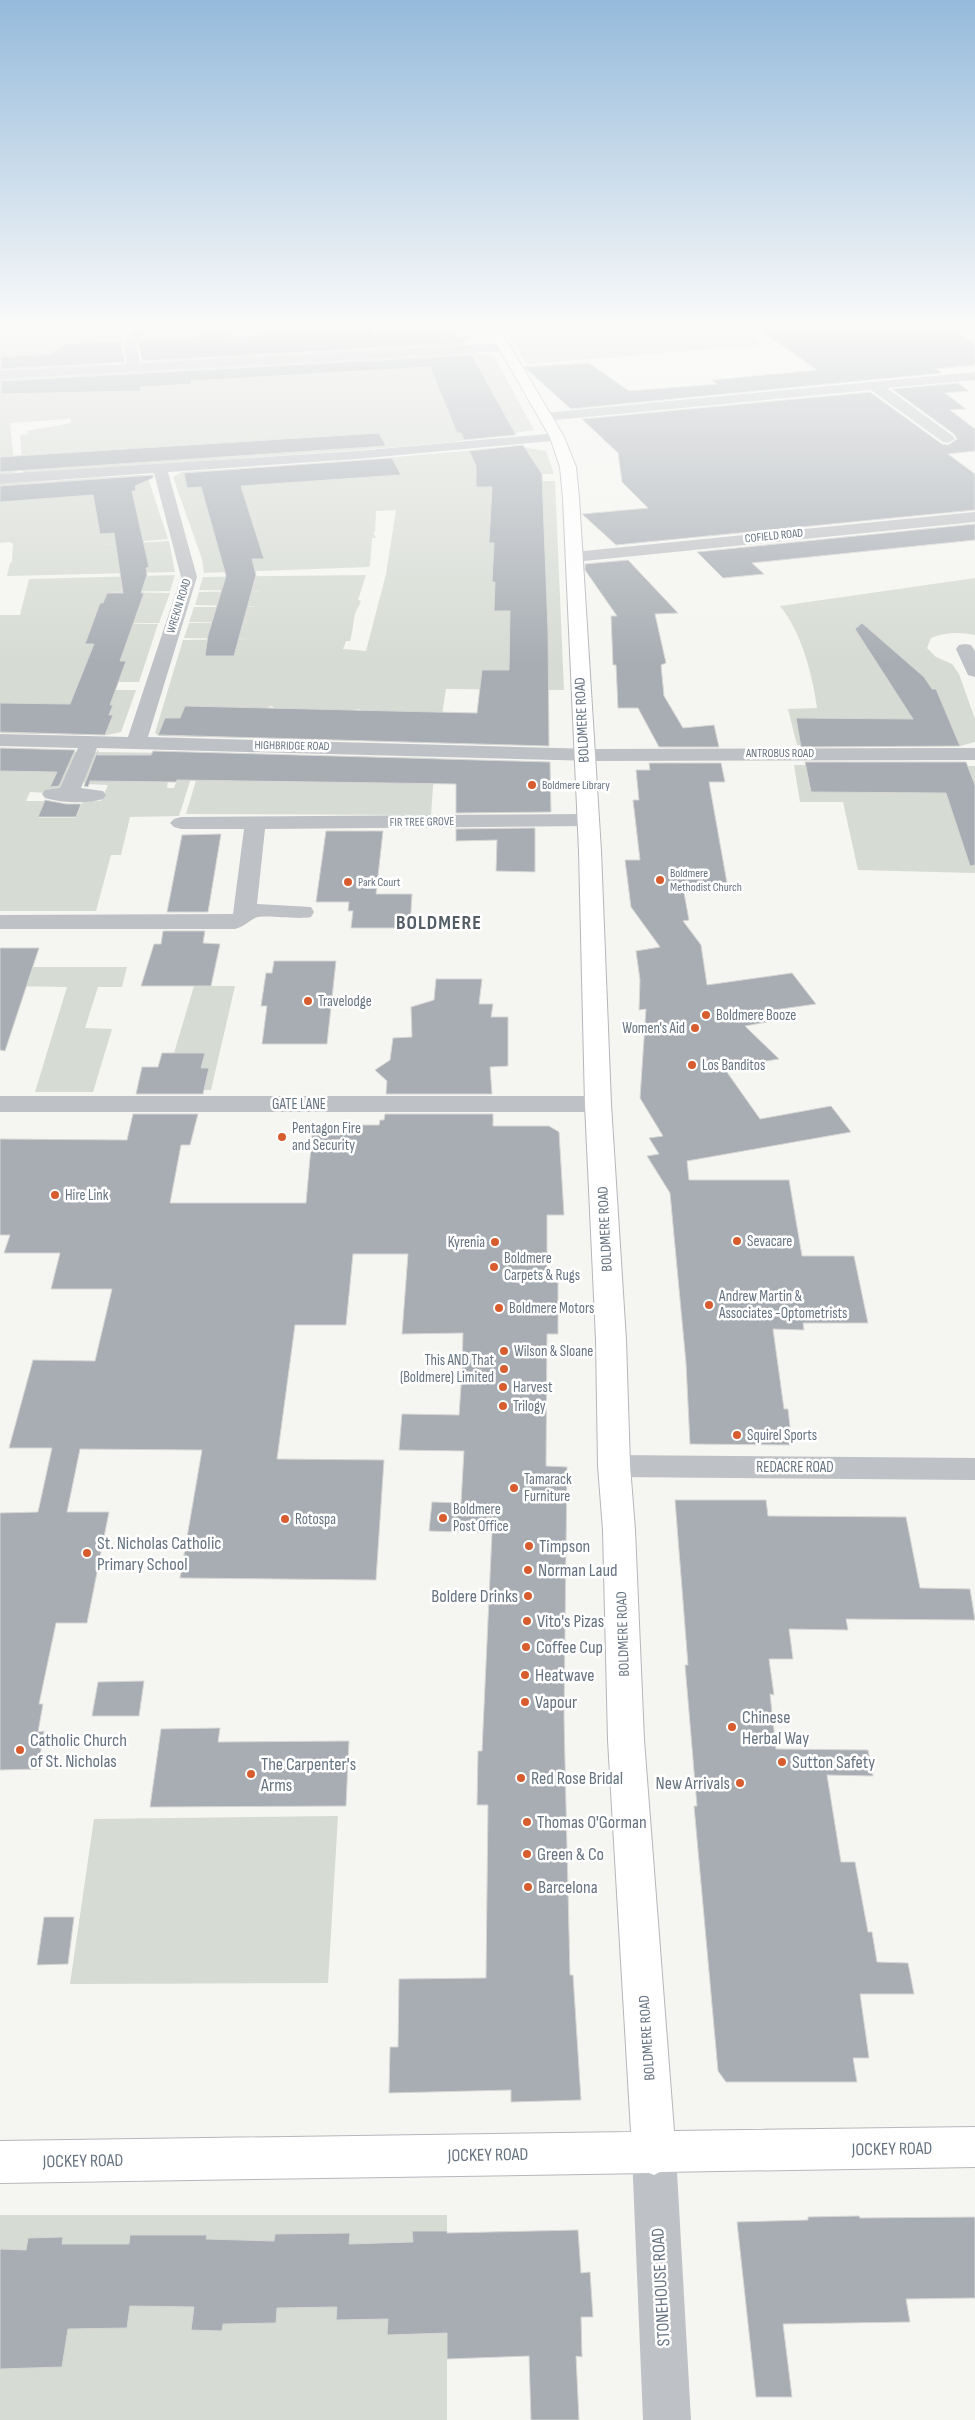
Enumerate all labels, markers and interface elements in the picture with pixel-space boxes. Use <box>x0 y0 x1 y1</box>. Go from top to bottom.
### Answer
street label: COFIELD ROAD <box>744 525 804 547</box>
street label: WREKIN ROAD <box>164 577 194 635</box>
street label: BOLDMERE ROAD <box>570 677 594 763</box>
street label: HIGHBRIDGE ROAD <box>254 738 330 754</box>
street label: ANTROBUS ROAD <box>745 746 814 761</box>
place label: Boldmere Library <box>542 778 610 793</box>
marker: Boldmere Library <box>526 779 538 791</box>
street label: FIR TREE GROVE <box>390 814 454 830</box>
place label: Boldmere Methodist Church <box>670 866 742 895</box>
marker: Boldmere Methodist Church <box>654 874 666 886</box>
place label: Park Court <box>358 875 401 890</box>
marker: Park Court <box>342 876 354 888</box>
district label: BOLDMERE <box>396 911 482 935</box>
place label: Travelodge <box>318 992 372 1011</box>
marker: Travelodge <box>302 995 314 1007</box>
place label: Boldmere Booze <box>716 1006 796 1025</box>
marker: Boldmere Booze <box>700 1009 712 1021</box>
place label: Women's Aid <box>622 1019 685 1038</box>
marker: Women's Aid <box>689 1022 701 1034</box>
place label: Los Banditos <box>702 1056 765 1075</box>
marker: Los Banditos <box>686 1059 698 1071</box>
street label: GATE LANE <box>272 1095 326 1114</box>
place label: Pentagon Fire and Security <box>292 1119 361 1155</box>
marker: Pentagon Fire and Security <box>276 1131 288 1143</box>
place label: Hire Link <box>65 1186 109 1205</box>
street label: BOLDMERE ROAD <box>593 1186 617 1272</box>
marker: Hire Link <box>49 1189 61 1201</box>
place label: Sevacare <box>747 1232 792 1251</box>
place label: Kyrenia <box>448 1233 485 1252</box>
marker: Sevacare <box>731 1235 743 1247</box>
marker: Kyrenia <box>489 1236 501 1248</box>
place label: Boldmere Carpets & Rugs <box>504 1249 580 1285</box>
marker: Boldmere Carpets & Rugs <box>488 1261 500 1273</box>
place label: Andrew Martin & Associates -Optometrists <box>718 1287 847 1323</box>
place label: Boldmere Motors <box>509 1299 594 1318</box>
marker: Andrew Martin & Associates -Optometrists <box>703 1299 715 1311</box>
marker: Boldmere Motors <box>493 1302 505 1314</box>
place label: Wilson & Sloane <box>514 1342 593 1361</box>
marker: Wilson & Sloane <box>498 1345 510 1357</box>
place label: This AND That (Boldmere) Limited <box>400 1351 494 1387</box>
marker: This AND That (Boldmere) Limited <box>498 1363 510 1375</box>
place label: Harvest <box>513 1378 553 1397</box>
marker: Harvest <box>497 1381 509 1393</box>
place label: Trilogy <box>513 1397 546 1416</box>
marker: Trilogy <box>497 1400 509 1412</box>
place label: Squirel Sports <box>747 1426 817 1445</box>
marker: Squirel Sports <box>731 1429 743 1441</box>
street label: REDACRE ROAD <box>756 1458 834 1477</box>
place label: Tamarack Furniture <box>524 1470 572 1506</box>
marker: Tamarack Furniture <box>508 1482 520 1494</box>
place label: Boldmere Post Office <box>453 1500 509 1536</box>
place label: Rotospa <box>295 1510 336 1529</box>
marker: Boldmere Post Office <box>437 1512 449 1524</box>
marker: Rotospa <box>279 1513 291 1525</box>
place label: St. Nicholas Catholic Primary School <box>97 1533 221 1575</box>
place label: Timpson <box>539 1536 590 1557</box>
marker: Timpson <box>523 1540 535 1552</box>
marker: St. Nicholas Catholic Primary School <box>81 1547 93 1559</box>
place label: Norman Laud <box>538 1560 618 1581</box>
marker: Norman Laud <box>522 1564 534 1576</box>
place label: Boldere Drinks <box>431 1586 518 1607</box>
marker: Boldere Drinks <box>522 1590 534 1602</box>
street label: BOLDMERE ROAD <box>612 1591 634 1677</box>
place label: Vito's Pizas <box>537 1611 604 1632</box>
marker: Vito's Pizas <box>521 1615 533 1627</box>
place label: Coffee Cup <box>536 1637 603 1658</box>
marker: Coffee Cup <box>520 1641 532 1653</box>
place label: Heatwave <box>535 1665 595 1686</box>
marker: Heatwave <box>519 1669 531 1681</box>
place label: Vapour <box>535 1692 577 1713</box>
marker: Vapour <box>519 1696 531 1708</box>
place label: Chinese Herbal Way <box>742 1707 809 1749</box>
marker: Chinese Herbal Way <box>726 1721 738 1733</box>
place label: Catholic Church of St. Nicholas <box>30 1730 127 1772</box>
marker: Catholic Church of St. Nicholas <box>14 1744 26 1756</box>
place label: Sutton Safety <box>792 1752 875 1773</box>
place label: The Carpenter's Arms <box>260 1754 356 1796</box>
marker: Sutton Safety <box>776 1756 788 1768</box>
marker: The Carpenter's Arms <box>245 1768 257 1780</box>
place label: Red Rose Bridal <box>531 1768 623 1789</box>
marker: Red Rose Bridal <box>515 1772 527 1784</box>
place label: New Arrivals <box>656 1773 730 1794</box>
marker: New Arrivals <box>734 1777 746 1789</box>
place label: Thomas O'Gorman <box>537 1812 647 1833</box>
marker: Thomas O'Gorman <box>521 1816 533 1828</box>
place label: Green & Co <box>537 1844 604 1865</box>
marker: Green & Co <box>521 1848 533 1860</box>
place label: Barcelona <box>538 1877 598 1898</box>
marker: Barcelona <box>522 1881 534 1893</box>
street label: BOLDMERE ROAD <box>635 1995 659 2081</box>
street label: JOCKEY ROAD <box>850 2138 933 2160</box>
street label: JOCKEY ROAD <box>446 2144 529 2166</box>
street label: JOCKEY ROAD <box>41 2150 124 2172</box>
street label: STONEHOUSE ROAD <box>647 2227 675 2347</box>

